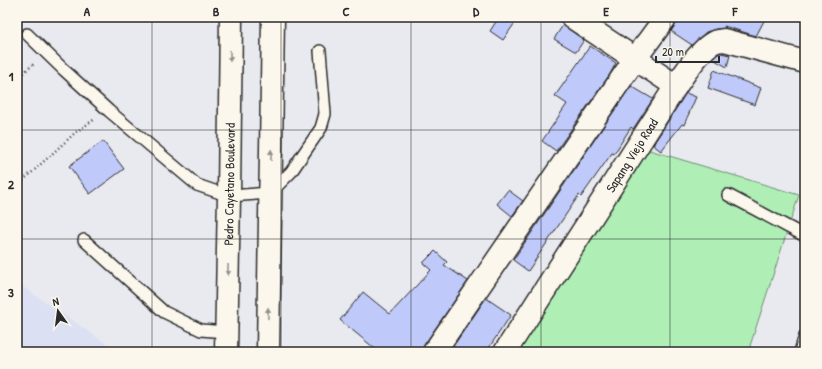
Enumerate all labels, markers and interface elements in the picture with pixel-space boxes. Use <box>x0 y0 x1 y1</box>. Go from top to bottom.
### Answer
text: A <box>84 2 91 20</box>
text: B <box>213 2 220 20</box>
text: C <box>342 2 350 20</box>
text: D <box>473 2 480 20</box>
text: E <box>603 2 609 20</box>
text: F <box>732 2 739 20</box>
scale bar <box>656 38 719 64</box>
text: 20 m <box>662 43 684 60</box>
one-way arrow <box>227 50 234 62</box>
text: 1 <box>9 67 14 85</box>
street label: Sapang Viejo Road <box>601 115 662 196</box>
street label: Pedro Cayetano Boulevard <box>219 123 239 245</box>
one-way arrow <box>268 148 274 161</box>
text: 2 <box>8 175 15 193</box>
one-way arrow <box>225 264 231 277</box>
text: 3 <box>8 283 14 301</box>
north arrow <box>38 291 78 331</box>
text: N <box>51 294 60 309</box>
one-way arrow <box>265 306 271 319</box>

